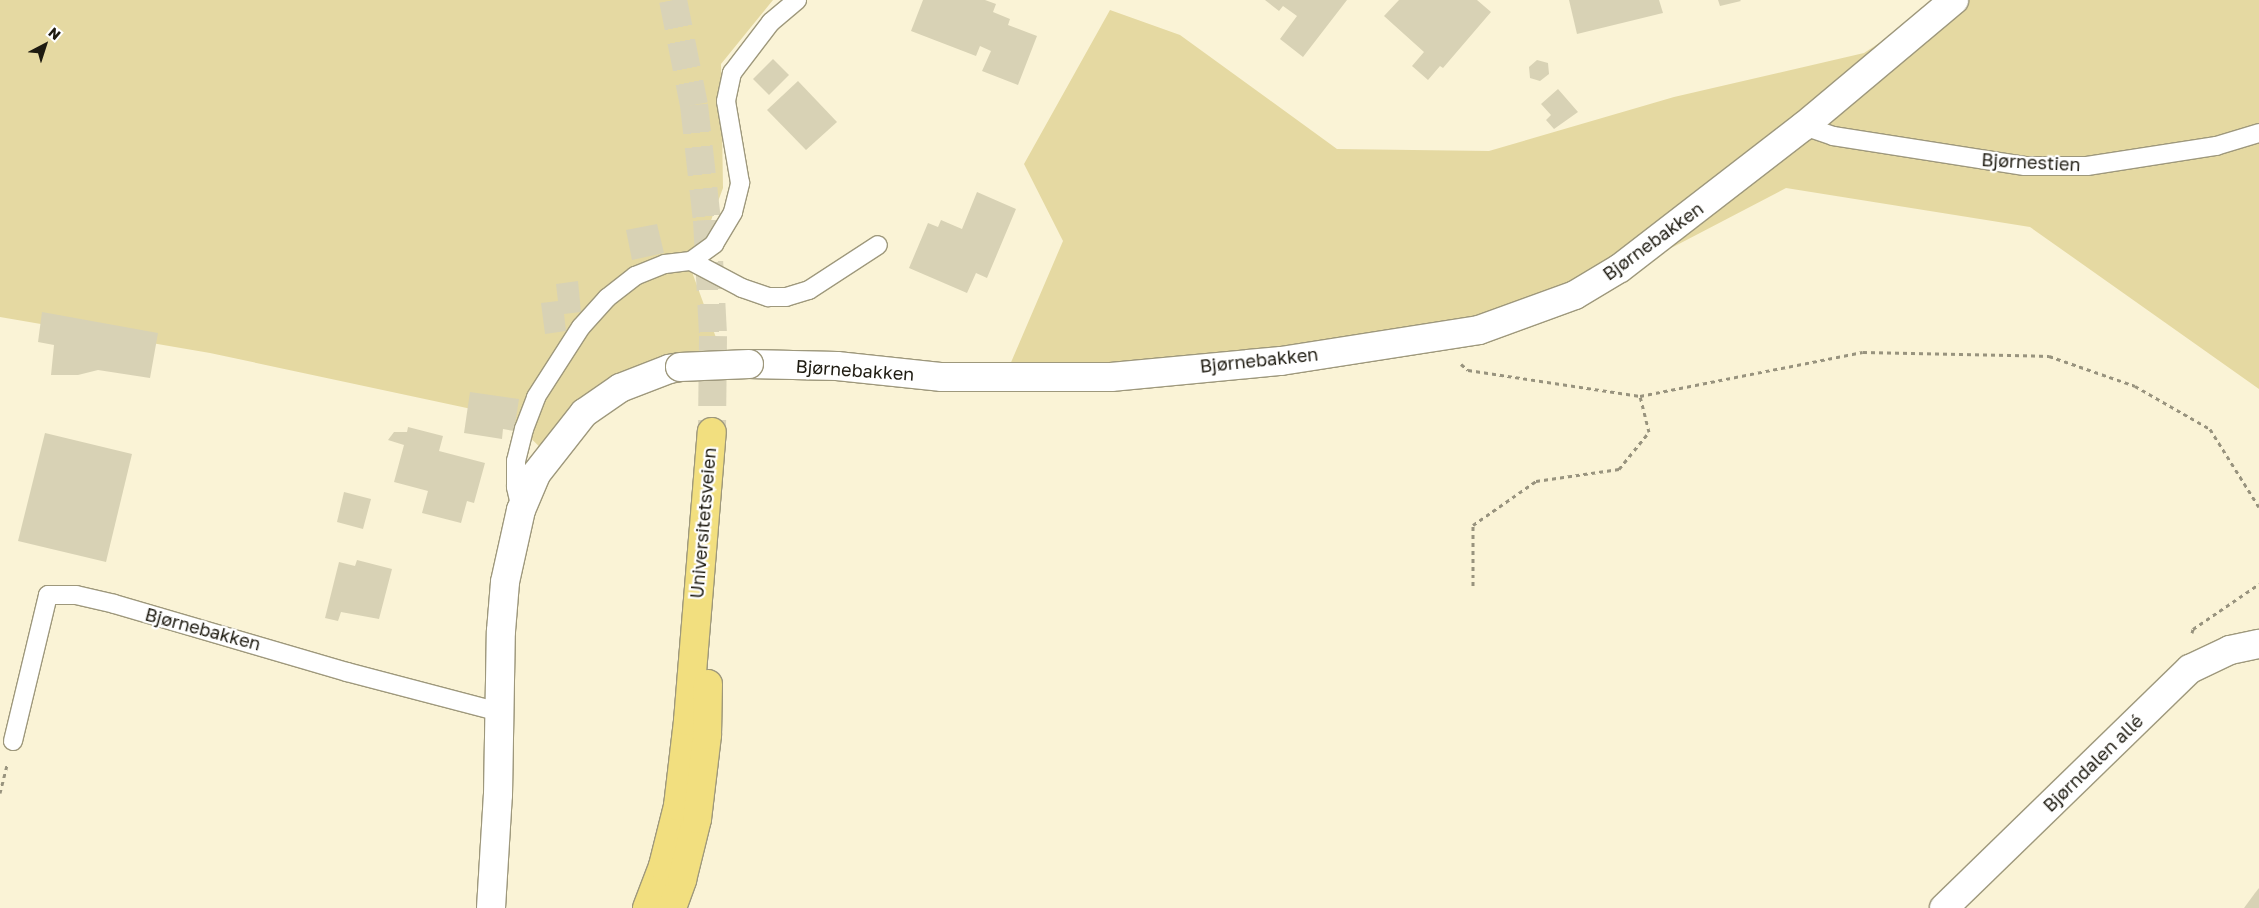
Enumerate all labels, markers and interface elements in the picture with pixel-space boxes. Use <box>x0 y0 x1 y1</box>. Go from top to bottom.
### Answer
north arrow <box>20 20 70 70</box>
text: N <box>45 23 64 43</box>
street label: Bjørnestien <box>1981 149 2081 175</box>
street label: Bjørnebakken <box>1599 197 1707 285</box>
street label: Bjørnebakken <box>1199 343 1319 377</box>
street label: Bjørnebakken <box>795 355 915 385</box>
street label: Universitetsveien <box>686 447 720 599</box>
street label: Bjørnebakken <box>143 603 263 655</box>
street label: Bjørndalen allé <box>2039 710 2147 816</box>

